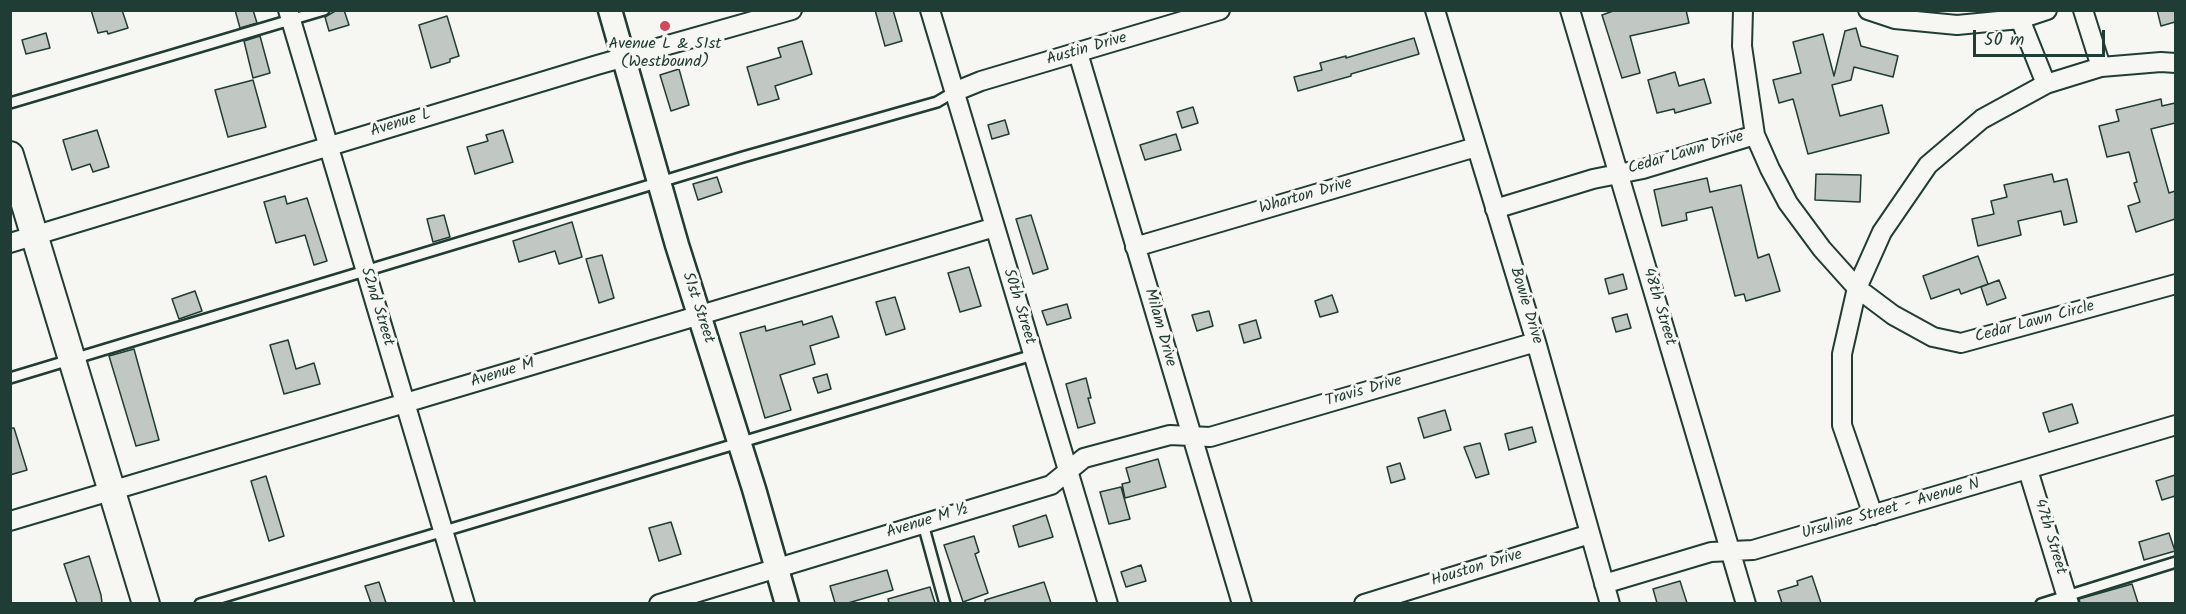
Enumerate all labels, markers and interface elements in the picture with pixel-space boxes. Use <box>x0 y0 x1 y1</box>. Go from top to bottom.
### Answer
scale bar <box>1976 18 2108 56</box>
marker: Avenue L & 51st (Westbound) <box>658 19 672 33</box>
text: 50 m <box>1984 26 2024 55</box>
street label: Austin Drive <box>1045 29 1129 71</box>
place label: Avenue L & 51st (Westbound) <box>609 35 721 73</box>
street label: Avenue L <box>368 106 434 142</box>
street label: Cedar Lawn Drive <box>1626 128 1746 180</box>
street label: Wharton Drive <box>1257 175 1355 219</box>
street label: 52nd Street <box>355 265 397 349</box>
street label: Bowie Drive <box>1504 265 1546 347</box>
street label: 48th Street <box>1637 266 1679 348</box>
street label: 50th Street <box>997 267 1039 347</box>
street label: 51st Street <box>676 270 718 346</box>
street label: Milam Drive <box>1139 287 1179 369</box>
street label: Cedar Lawn Circle <box>1973 298 2097 348</box>
street label: Avenue M <box>469 355 537 393</box>
street label: Travis Drive <box>1324 372 1404 412</box>
street label: Ursuline Street - Avenue N <box>1800 475 1982 545</box>
street label: 47th Street <box>2028 497 2070 577</box>
street label: Avenue M ½ <box>884 500 972 544</box>
street label: Houston Drive <box>1429 546 1525 592</box>

